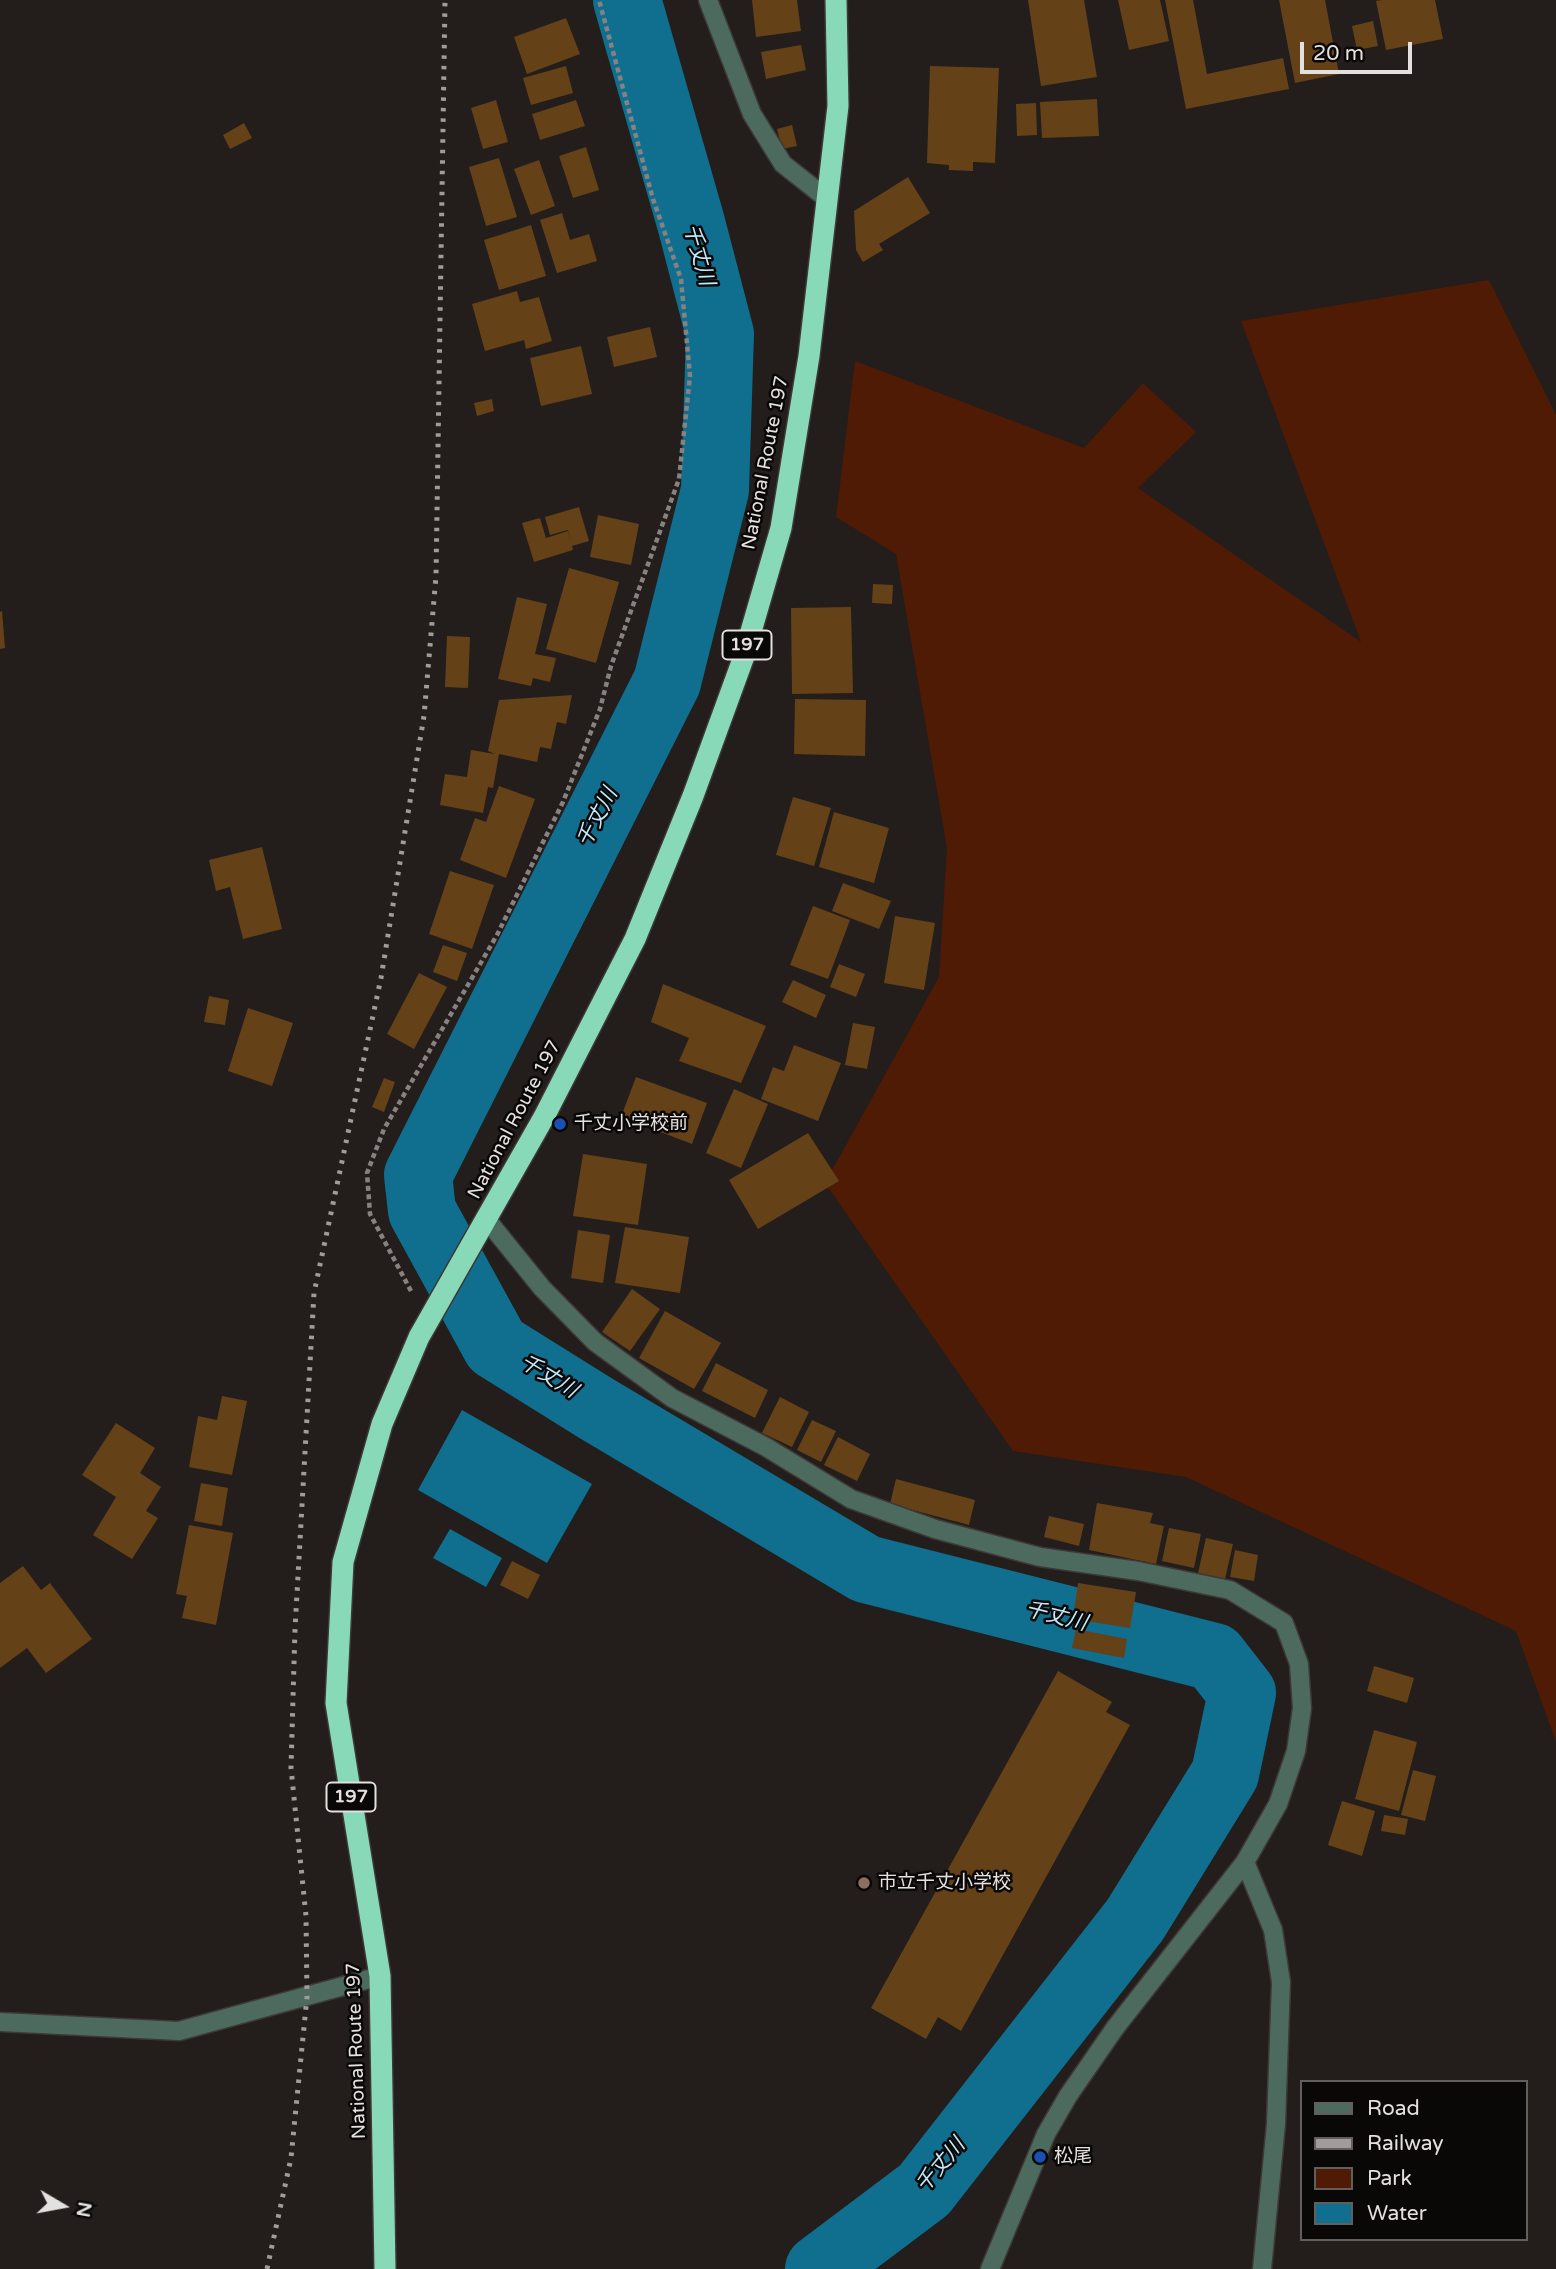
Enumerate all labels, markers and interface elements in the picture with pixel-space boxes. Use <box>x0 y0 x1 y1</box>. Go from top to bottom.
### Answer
scale bar <box>1304 28 1416 72</box>
text: 20 m <box>1313 41 1364 66</box>
water label: 千丈川 <box>677 221 719 289</box>
street label: National Route 197 <box>738 374 794 552</box>
road number: 197 <box>722 630 772 660</box>
water label: 千丈川 <box>572 784 624 852</box>
street label: National Route 197 <box>464 1037 566 1203</box>
place label: 千丈小学校前 <box>574 1113 688 1135</box>
marker: 千丈小学校前 <box>552 1116 568 1132</box>
water label: 千丈川 <box>515 1350 581 1404</box>
water label: 千丈川 <box>1022 1597 1090 1637</box>
road number: 197 <box>326 1782 376 1812</box>
place label: 市立千丈小学校 <box>878 1872 1011 1894</box>
marker: 市立千丈小学校 <box>856 1875 872 1891</box>
street label: National Route 197 <box>343 1962 371 2140</box>
legend <box>1300 2080 1528 2241</box>
text: Road <box>1367 2096 1420 2121</box>
text: Railway <box>1367 2131 1444 2156</box>
water label: 千丈川 <box>911 2134 971 2198</box>
place label: 松尾 <box>1054 2146 1092 2168</box>
marker: 松尾 <box>1032 2149 1048 2165</box>
text: Park <box>1367 2166 1412 2191</box>
north arrow <box>28 2171 98 2241</box>
text: N <box>72 2200 96 2219</box>
text: Water <box>1367 2201 1427 2226</box>

